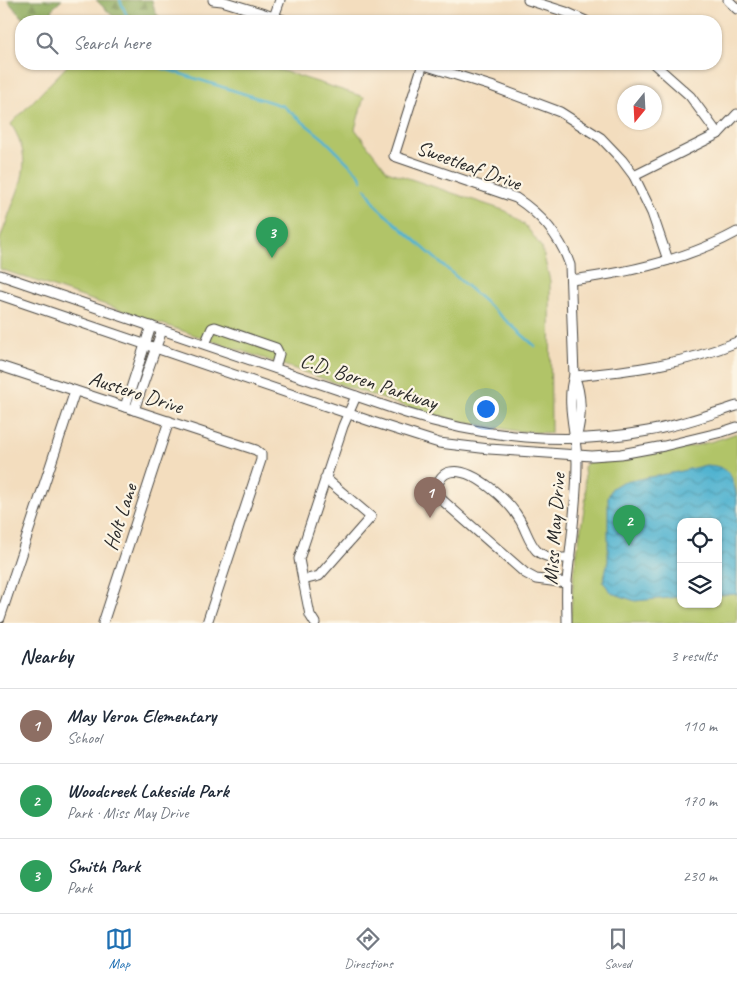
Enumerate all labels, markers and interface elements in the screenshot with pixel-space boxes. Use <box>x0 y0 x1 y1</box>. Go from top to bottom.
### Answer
search box <box>15 15 722 70</box>
icon: search <box>33 29 61 57</box>
text: Search here <box>73 31 150 55</box>
north arrow <box>617 85 662 130</box>
street label: Sweetleaf Drive <box>413 134 526 196</box>
pin: 3 <box>256 217 288 258</box>
street label: C.D. Boren Parkway <box>297 347 443 416</box>
street label: Austero Drive <box>86 365 187 420</box>
your location <box>473 396 499 422</box>
street label: Miss May Drive <box>537 470 571 586</box>
pin: 1 <box>414 477 446 518</box>
street label: Holt Lane <box>97 479 143 554</box>
pin: 2 <box>613 505 645 546</box>
map controls <box>677 518 722 608</box>
button: locate <box>677 518 722 563</box>
button: layers <box>677 563 722 608</box>
text: Nearby <box>20 643 73 669</box>
text: 3 results <box>670 646 717 666</box>
text: May Veron Elementary <box>67 704 216 728</box>
text: 1 <box>32 716 40 736</box>
text: 110 m <box>683 716 717 736</box>
text: School <box>67 728 101 748</box>
text: Woodcreek Lakeside Park <box>67 779 228 803</box>
text: 2 <box>32 791 40 811</box>
text: 170 m <box>683 791 717 811</box>
text: Park · Miss May Drive <box>67 803 188 823</box>
text: Smith Park <box>67 854 140 878</box>
text: 3 <box>32 866 40 886</box>
text: 230 m <box>683 866 717 886</box>
text: Park <box>67 878 92 898</box>
tab: Map <box>105 925 133 972</box>
tab: Directions <box>344 925 393 972</box>
tab: Saved <box>604 925 632 972</box>

